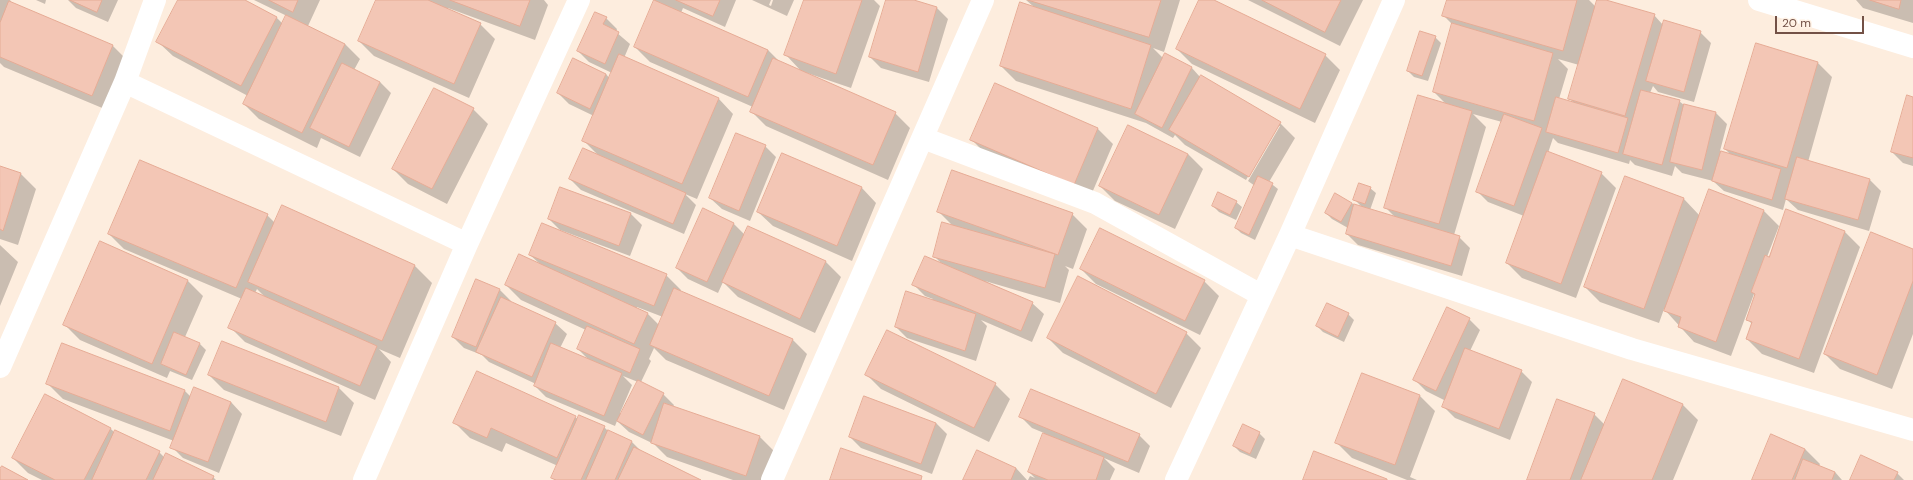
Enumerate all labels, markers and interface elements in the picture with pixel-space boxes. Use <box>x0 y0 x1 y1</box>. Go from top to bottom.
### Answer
scale bar <box>1777 8 1866 34</box>
text: 20 m <box>1782 15 1811 31</box>

